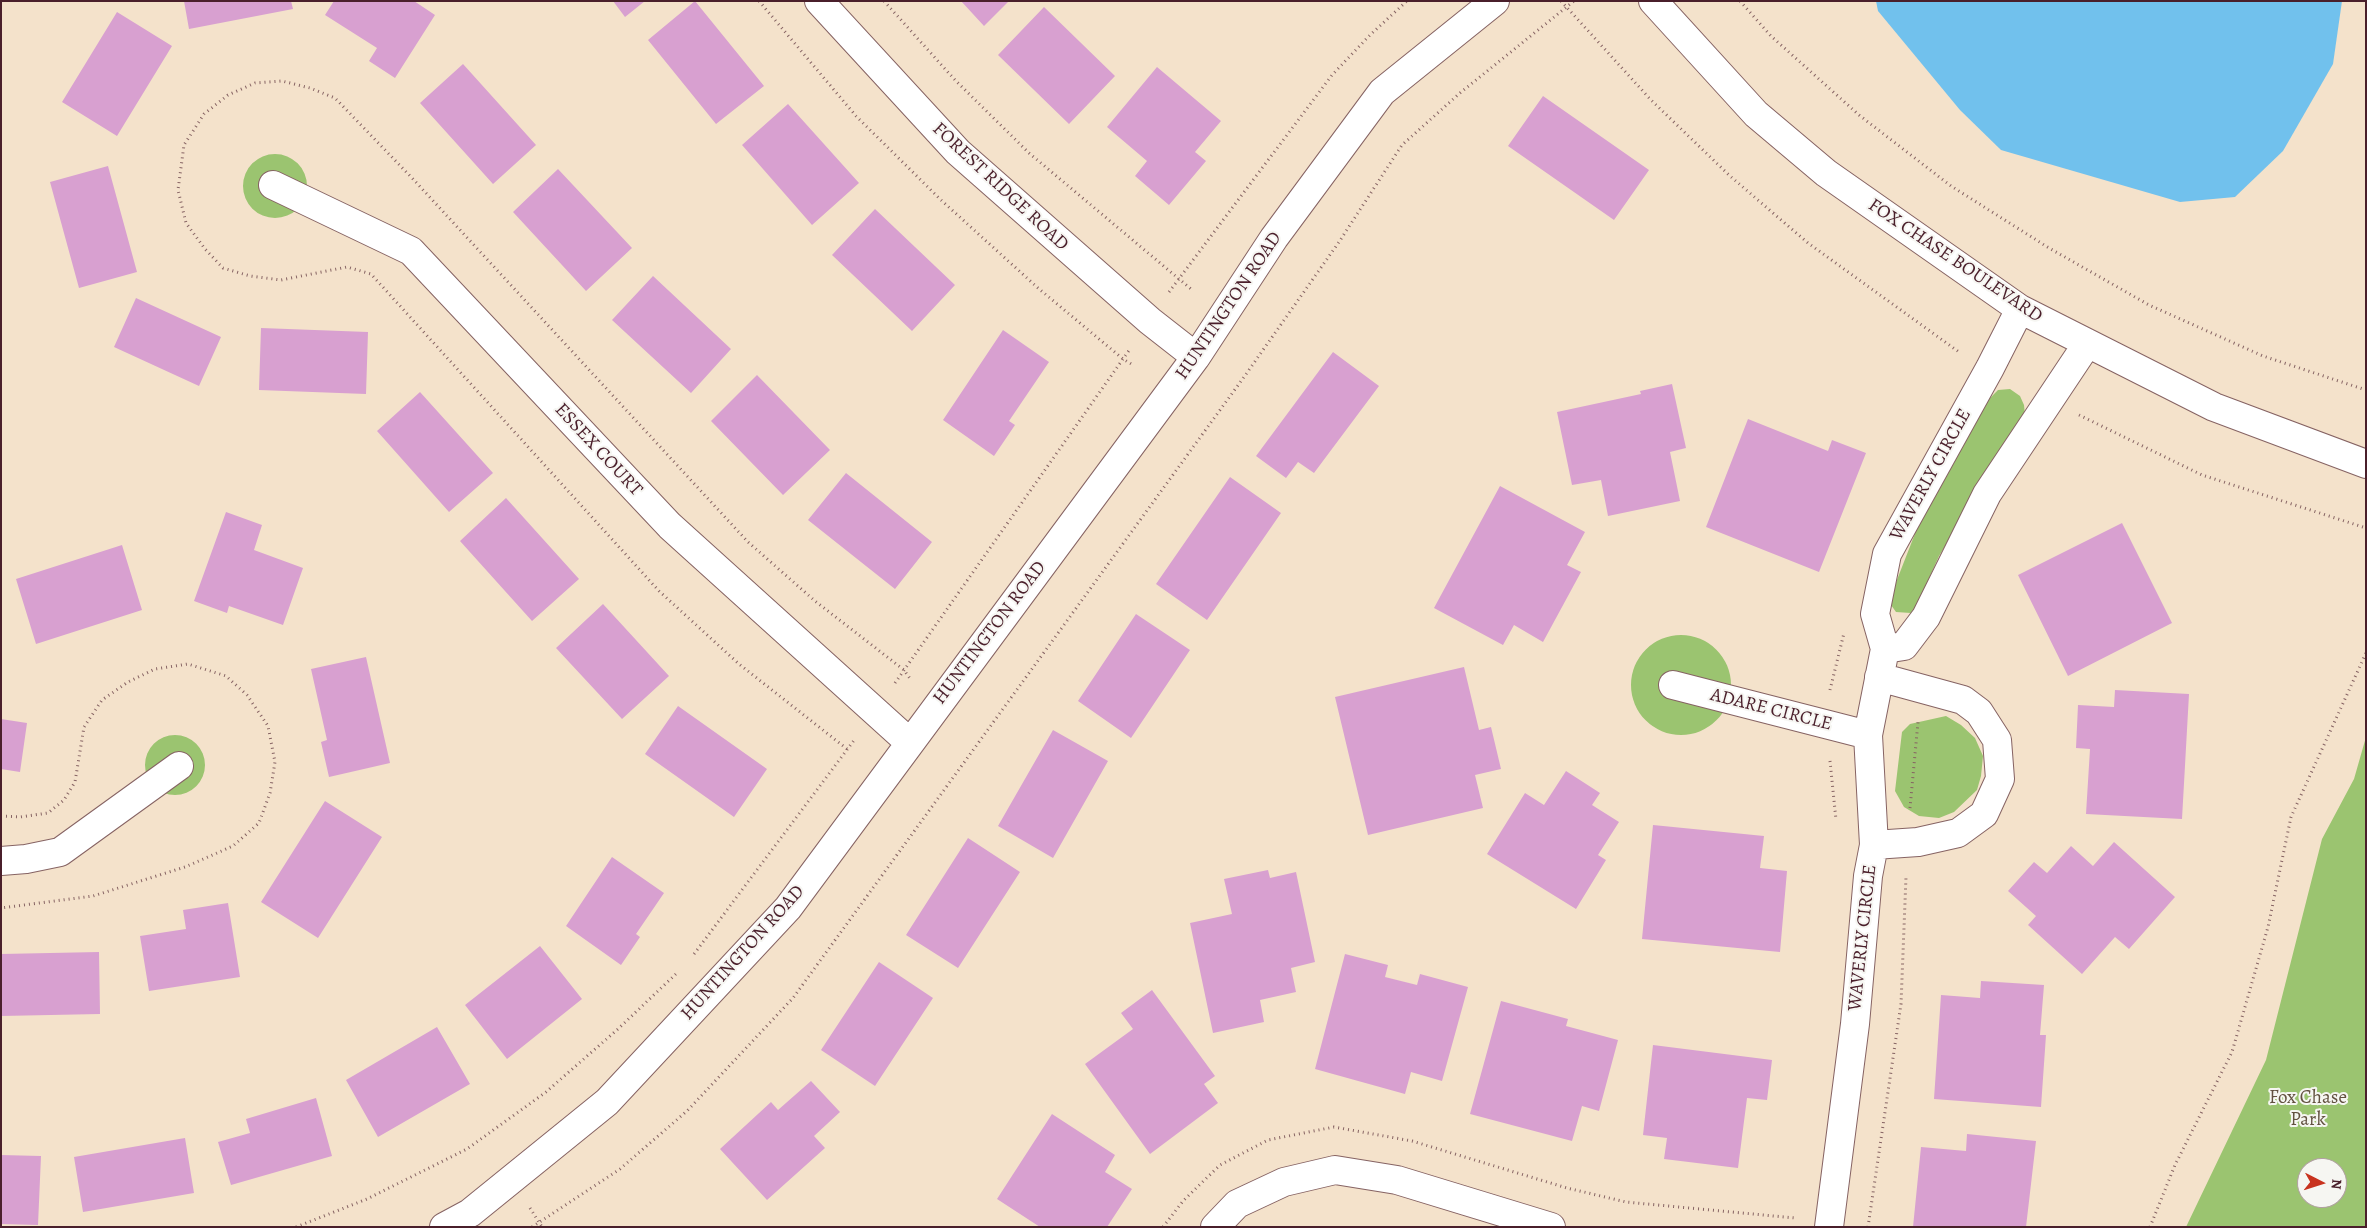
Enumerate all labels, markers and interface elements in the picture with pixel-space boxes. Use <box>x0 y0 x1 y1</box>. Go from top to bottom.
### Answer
street label: FOREST RIDGE ROAD <box>927 118 1073 256</box>
street label: FOX CHASE BOULEVARD <box>1863 194 2047 328</box>
street label: HUNTINGTON ROAD <box>1171 228 1287 384</box>
street label: ESSEX COURT <box>549 399 647 501</box>
street label: WAVERLY CIRCLE <box>1885 405 1977 545</box>
street label: HUNTINGTON ROAD <box>929 557 1051 709</box>
street label: ADARE CIRCLE <box>1708 684 1834 736</box>
street label: WAVERLY CIRCLE <box>1844 864 1882 1012</box>
street label: HUNTINGTON ROAD <box>676 881 810 1025</box>
park label: Fox Chase Park <box>2269 1087 2347 1131</box>
north arrow <box>2297 1158 2347 1208</box>
text: N <box>2327 1178 2346 1190</box>

